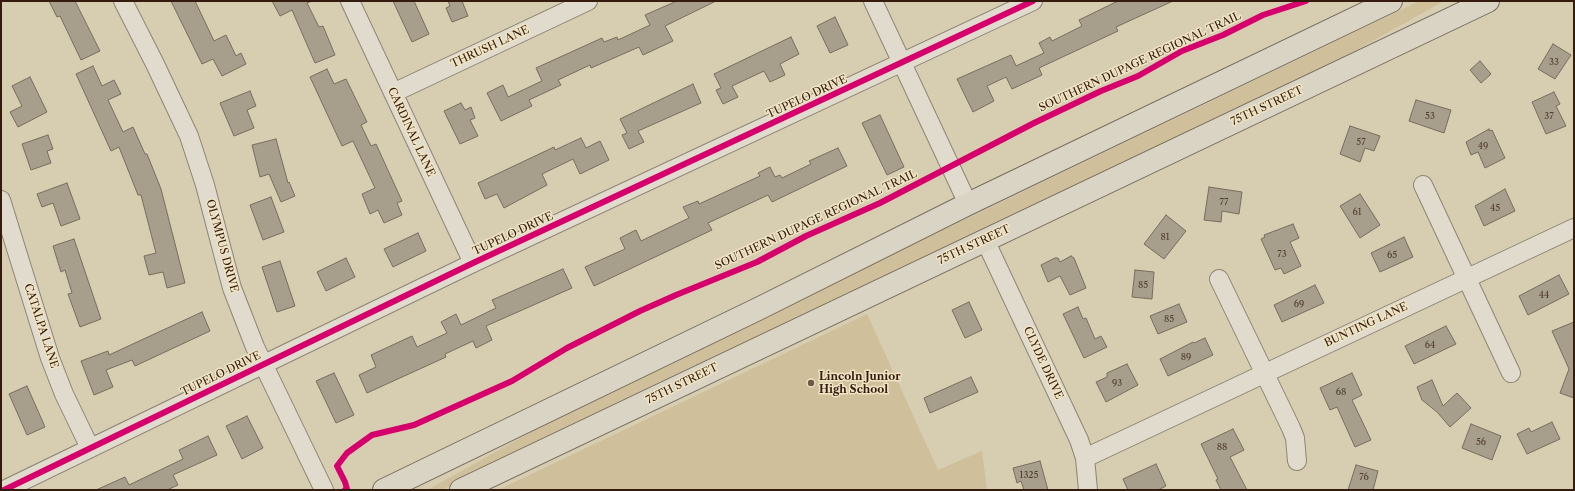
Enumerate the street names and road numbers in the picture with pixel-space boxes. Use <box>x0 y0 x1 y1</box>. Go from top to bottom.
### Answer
street label: SOUTHERN DUPAGE REGIONAL TRAIL <box>1037 9 1243 115</box>
street label: THRUSH LANE <box>449 23 531 71</box>
street label: TUPELO DRIVE <box>765 73 849 121</box>
street label: 75TH STREET <box>1229 83 1305 129</box>
street label: CARDINAL LANE <box>385 85 437 179</box>
street label: SOUTHERN DUPAGE REGIONAL TRAIL <box>713 167 919 273</box>
street label: OLYMPUS DRIVE <box>203 198 241 294</box>
street label: TUPELO DRIVE <box>471 210 555 258</box>
street label: 75TH STREET <box>936 222 1012 268</box>
street label: CATALPA LANE <box>21 282 61 370</box>
street label: BUNTING LANE <box>1322 300 1410 350</box>
street label: CLYDE DRIVE <box>1020 325 1066 401</box>
street label: TUPELO DRIVE <box>179 349 263 399</box>
street label: 75TH STREET <box>644 361 720 407</box>

